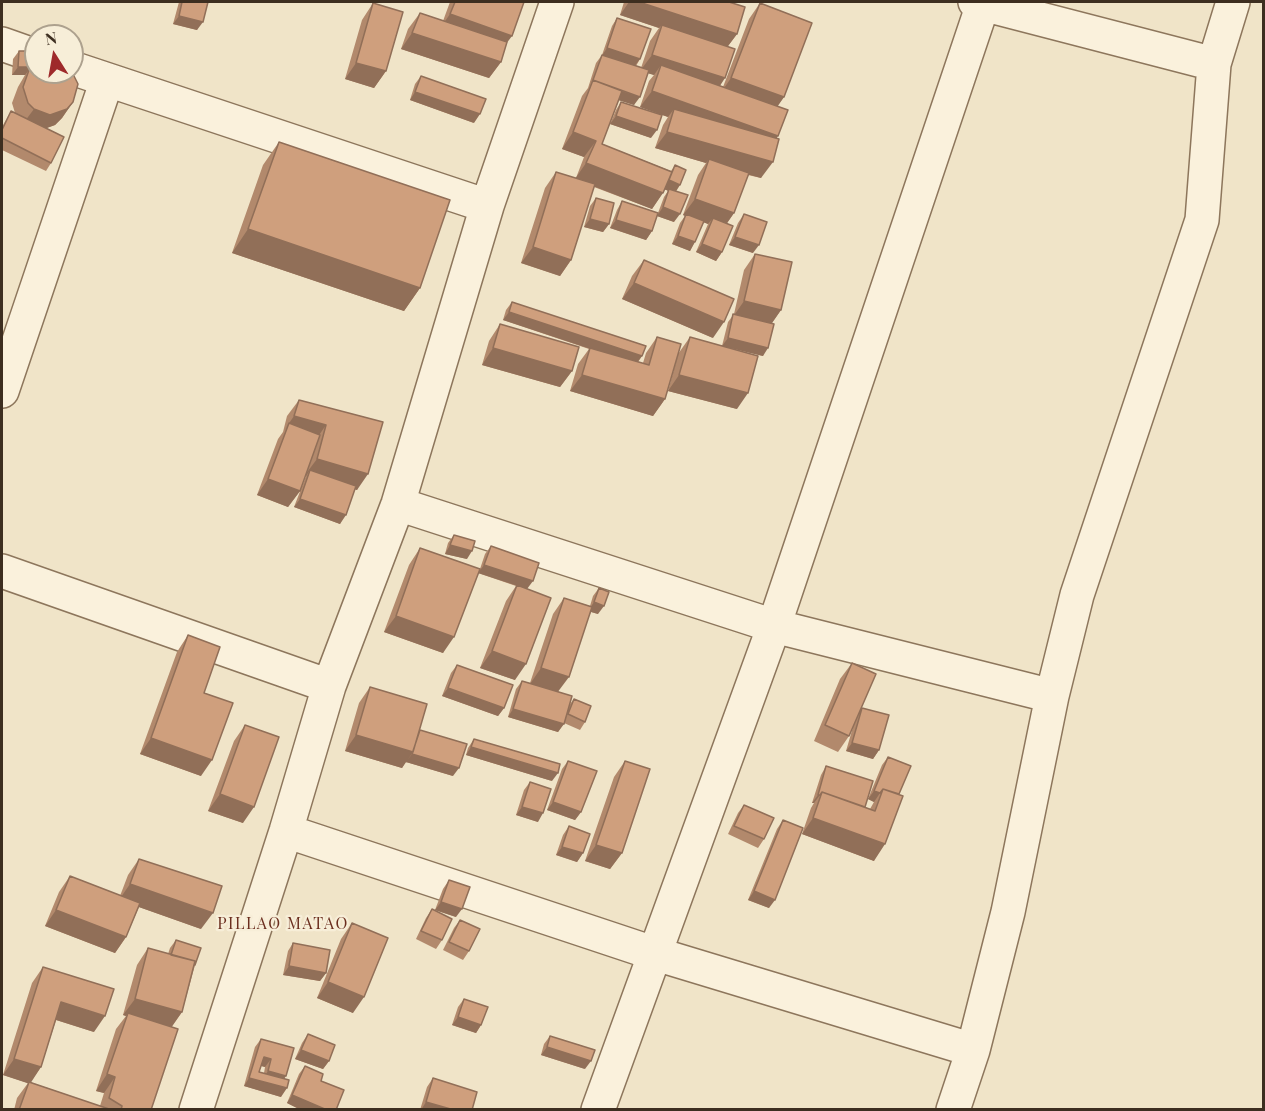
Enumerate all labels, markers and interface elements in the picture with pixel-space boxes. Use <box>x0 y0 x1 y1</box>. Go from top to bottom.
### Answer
north arrow <box>24 24 84 84</box>
text: N <box>43 26 59 49</box>
district label: PILLAO MATAO <box>217 914 349 934</box>

